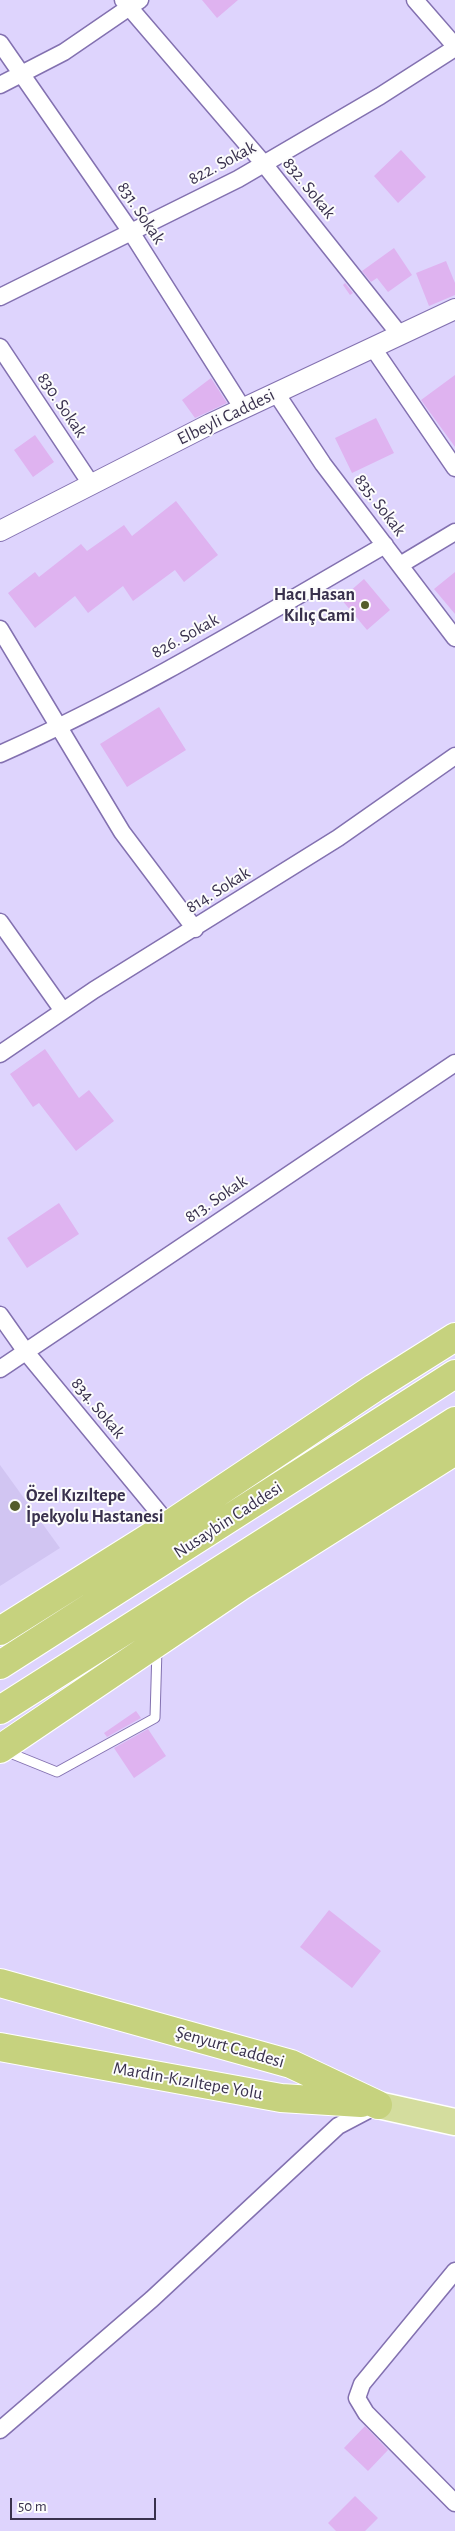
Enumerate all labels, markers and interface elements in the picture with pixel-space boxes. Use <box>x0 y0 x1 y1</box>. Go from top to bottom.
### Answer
street label: 822. Sokak <box>185 136 259 190</box>
street label: 832. Sokak <box>278 153 340 223</box>
street label: 831. Sokak <box>112 178 170 248</box>
street label: 830. Sokak <box>32 368 92 442</box>
street label: Elbeyli Caddesi <box>174 384 278 450</box>
street label: 835. Sokak <box>350 470 410 540</box>
place label: Hacı Hasan Kılıç Cami <box>274 584 355 626</box>
marker: Hacı Hasan Kılıç Cami <box>359 599 371 611</box>
street label: 826. Sokak <box>148 609 222 663</box>
street label: 814. Sokak <box>182 862 254 918</box>
street label: 813. Sokak <box>181 1170 251 1228</box>
street label: 834. Sokak <box>66 1373 130 1443</box>
street label: Nusaybin Caddesi <box>170 1477 286 1563</box>
place label: Özel Kızıltepe İpekyolu Hastanesi <box>26 1485 163 1528</box>
marker: Özel Kızıltepe İpekyolu Hastanesi <box>8 1499 22 1513</box>
street label: Şenyurt Caddesi <box>173 2021 287 2073</box>
street label: Mardin-Kızıltepe Yolu <box>112 2057 264 2105</box>
scale bar <box>12 2488 159 2520</box>
text: 50 m <box>18 2499 47 2514</box>

